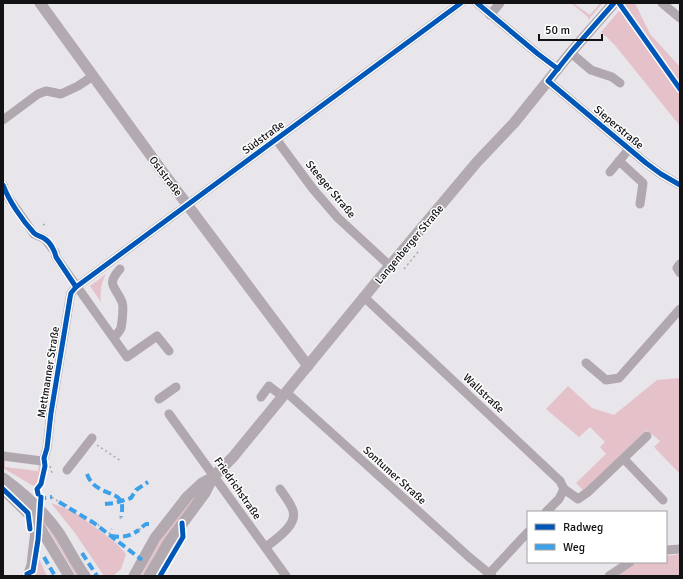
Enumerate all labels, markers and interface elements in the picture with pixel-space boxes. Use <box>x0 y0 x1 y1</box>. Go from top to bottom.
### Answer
scale bar <box>539 16 602 42</box>
text: 50 m <box>545 23 570 38</box>
street label: Sieperstraße <box>591 103 646 152</box>
street label: Südstraße <box>240 118 287 157</box>
street label: Oststraße <box>146 154 185 199</box>
street label: Steeger Straße <box>303 158 358 221</box>
street label: Langenberger Straße <box>372 202 446 287</box>
street label: Mettmanner Straße <box>35 325 62 419</box>
street label: Wallstraße <box>460 371 507 416</box>
street label: Sontumer Straße <box>360 444 429 507</box>
street label: Friedrichstraße <box>211 455 264 522</box>
legend <box>527 511 667 563</box>
text: Radweg <box>563 520 603 535</box>
text: Weg <box>563 540 585 555</box>

